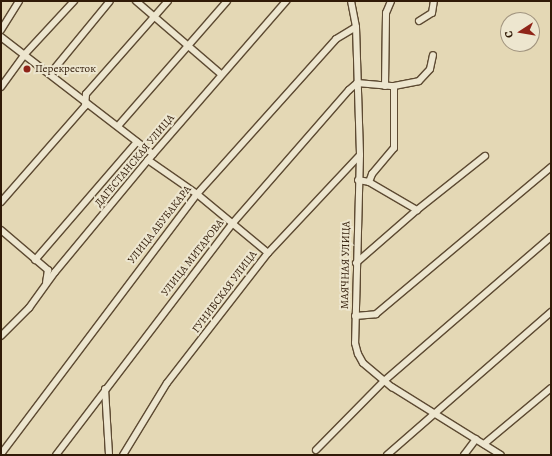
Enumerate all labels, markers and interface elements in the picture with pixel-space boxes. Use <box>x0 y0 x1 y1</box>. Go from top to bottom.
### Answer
north arrow <box>500 12 540 52</box>
text: С <box>501 30 517 39</box>
place label: Перекресток <box>35 62 96 76</box>
marker: Перекресток <box>22 64 32 74</box>
street label: ДАГЕСТАНСКАЯ УЛИЦА <box>92 112 178 210</box>
street label: УЛИЦА АБУБАКАРА <box>125 183 195 267</box>
street label: УЛИЦА МИТАРОВА <box>159 217 227 299</box>
street label: МАЯЧНАЯ УЛИЦА <box>339 221 353 309</box>
street label: ГУНИБСКАЯ УЛИЦА <box>190 248 260 336</box>

